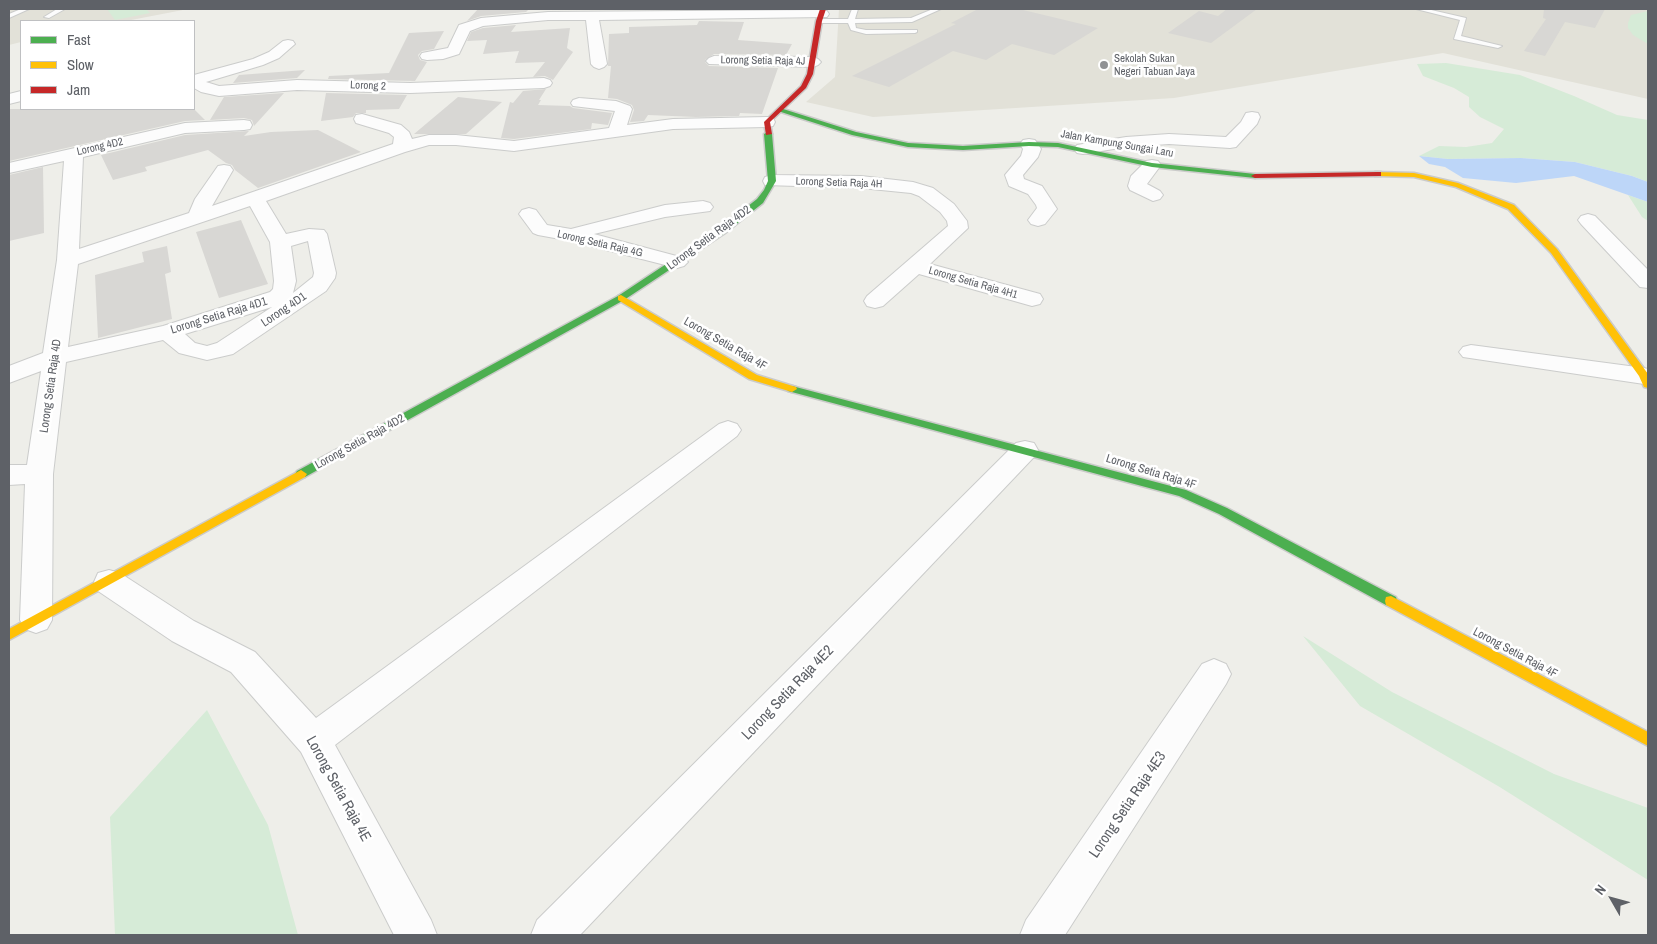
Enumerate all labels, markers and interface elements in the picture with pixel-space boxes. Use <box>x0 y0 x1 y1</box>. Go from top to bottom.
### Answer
legend <box>20 20 195 110</box>
text: Fast <box>67 29 90 50</box>
place label: Sekolah Sukan Negeri Tabuan Jaya <box>1114 52 1195 78</box>
text: Slow <box>67 54 94 75</box>
street label: Lorong Setia Raja 4J <box>721 54 805 68</box>
marker: Sekolah Sukan Negeri Tabuan Jaya <box>1098 59 1110 71</box>
text: Jam <box>67 79 90 100</box>
street label: Lorong 2 <box>350 79 386 93</box>
street label: Jalan Kampung Sungai Laru <box>1060 128 1174 160</box>
street label: Lorong 4D2 <box>76 135 124 159</box>
street label: Lorong Setia Raja 4H <box>795 175 883 191</box>
street label: Lorong Setia Raja 4D2 <box>664 203 754 273</box>
street label: Lorong Setia Raja 4G <box>556 228 644 260</box>
street label: Lorong Setia Raja 4H1 <box>927 264 1019 302</box>
street label: Lorong 4D1 <box>259 290 309 330</box>
street label: Lorong Setia Raja 4D1 <box>169 294 269 338</box>
street label: Lorong Setia Raja 4F <box>681 314 769 374</box>
street label: Lorong Setia Raja 4D <box>37 338 65 434</box>
street label: Lorong Setia Raja 4D2 <box>313 411 407 473</box>
street label: Lorong Setia Raja 4F <box>1104 451 1198 493</box>
street label: Lorong Setia Raja 4F <box>1470 625 1560 681</box>
street label: Lorong Setia Raja 4E2 <box>738 642 838 744</box>
street label: Lorong Setia Raja 4E <box>302 733 374 845</box>
street label: Lorong Setia Raja 4E3 <box>1086 748 1170 862</box>
north arrow <box>1587 874 1637 924</box>
text: N <box>1591 881 1610 899</box>

